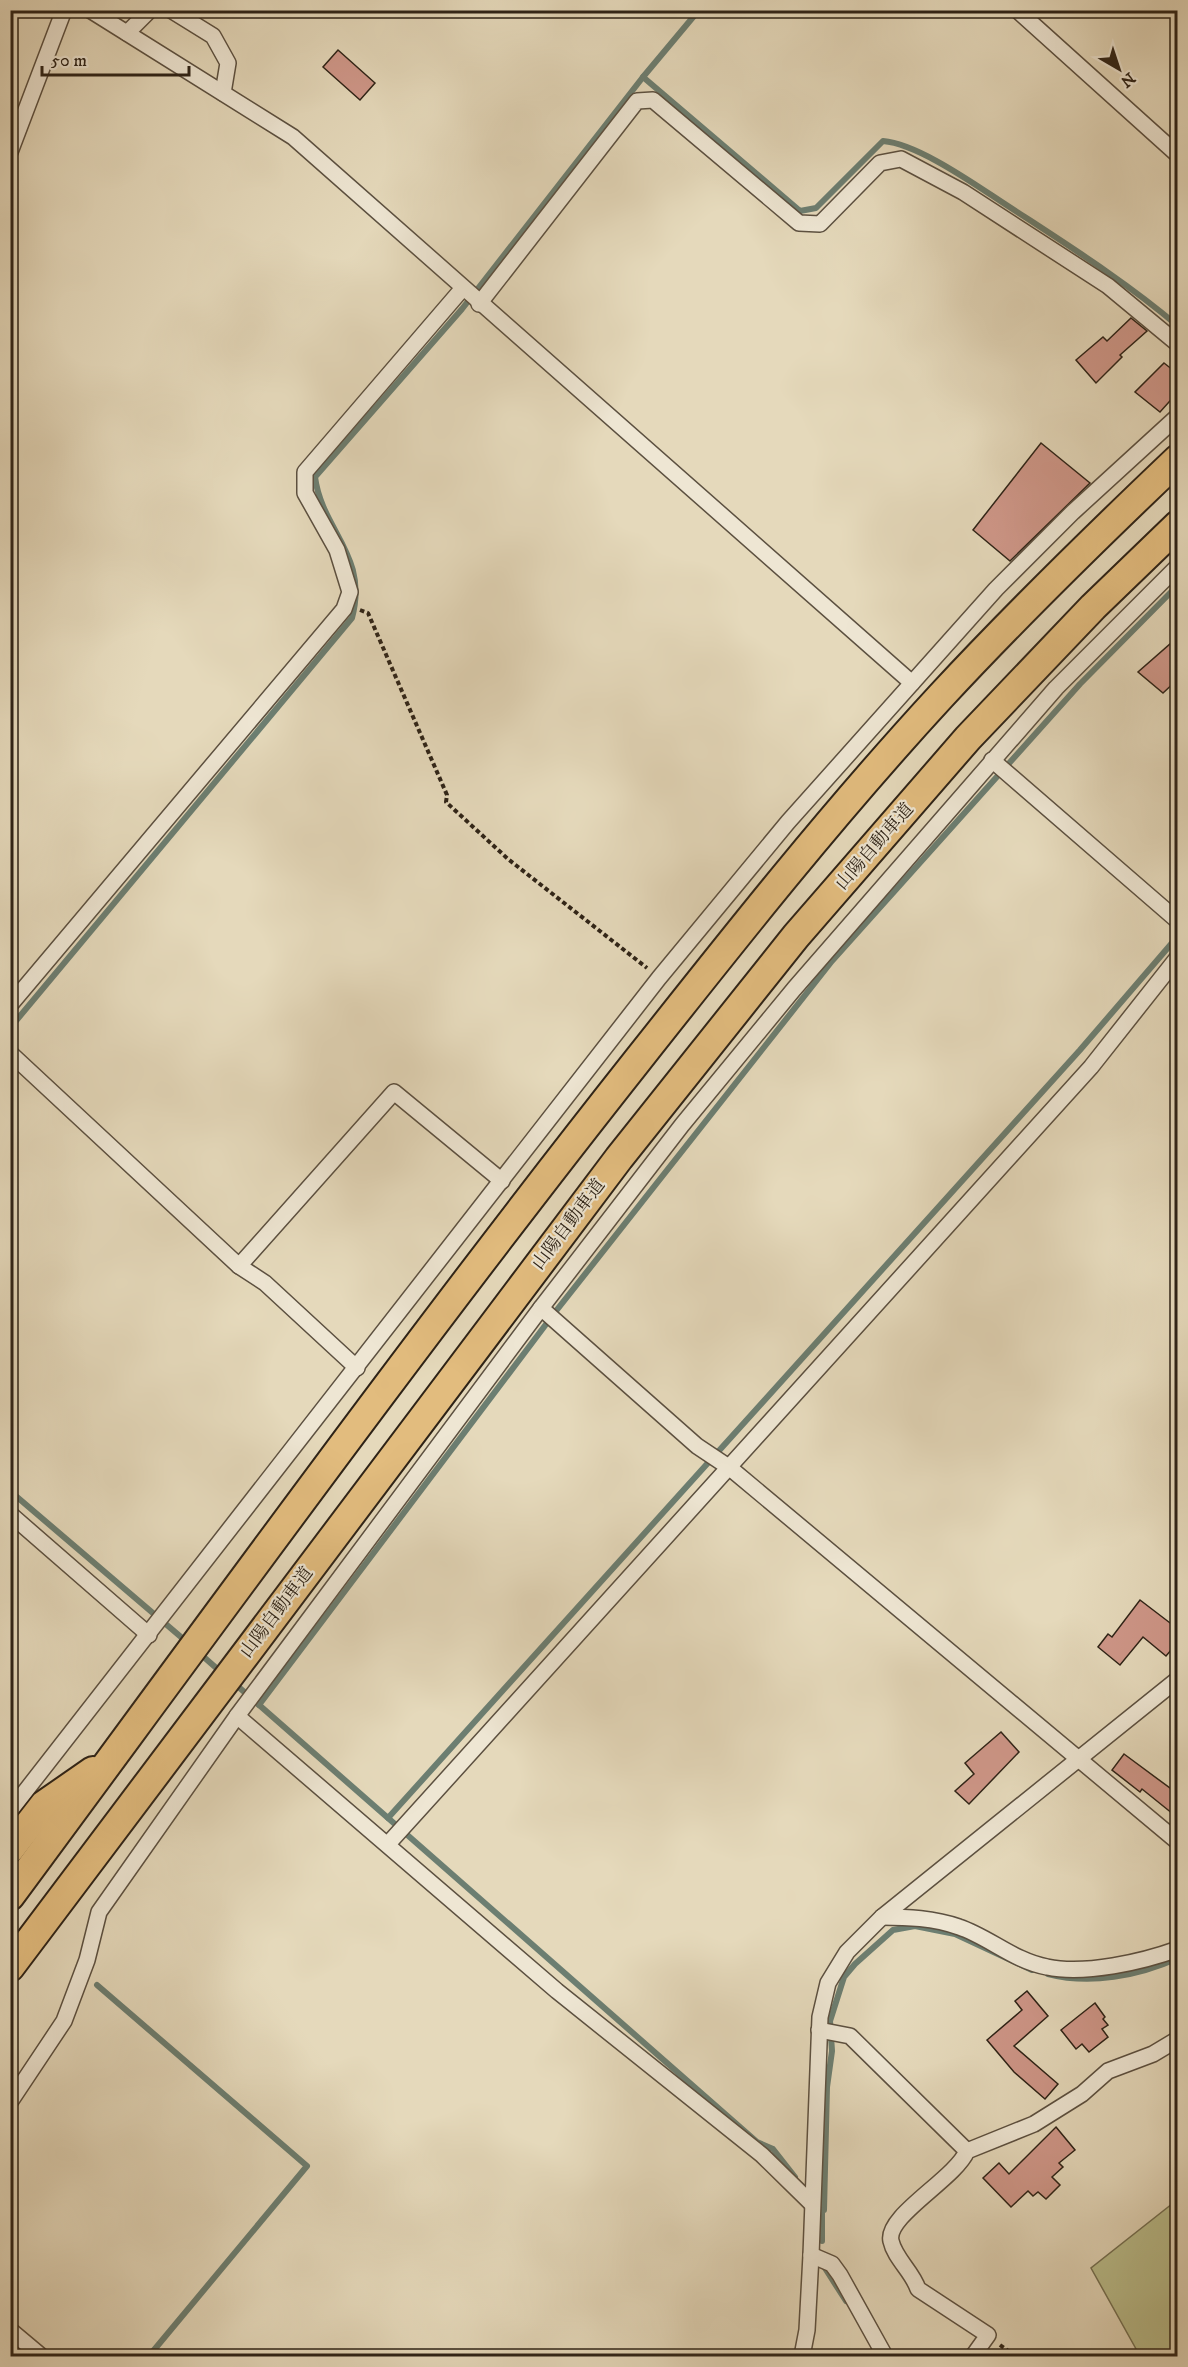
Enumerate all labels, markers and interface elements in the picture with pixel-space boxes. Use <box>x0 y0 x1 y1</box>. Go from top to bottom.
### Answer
scale bar <box>42 39 189 77</box>
north arrow <box>1089 39 1149 99</box>
text: 50 m <box>51 50 87 72</box>
text: N <box>1116 68 1139 92</box>
street label: 山陽自動車道 <box>831 799 918 895</box>
street label: 山陽自動車道 <box>528 1175 610 1274</box>
street label: 山陽自動車道 <box>236 1563 318 1662</box>

